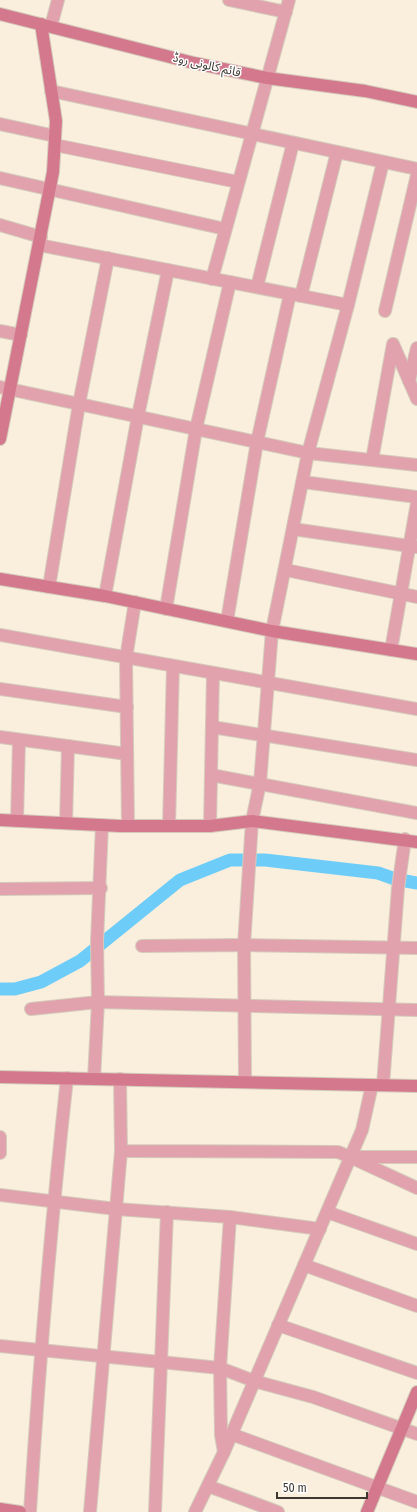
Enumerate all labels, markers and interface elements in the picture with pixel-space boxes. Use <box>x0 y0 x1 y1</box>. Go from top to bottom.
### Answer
street label: قائم کالونی روڈ <box>171 50 242 82</box>
scale bar <box>277 1474 367 1500</box>
text: 50 m <box>283 1481 307 1495</box>

